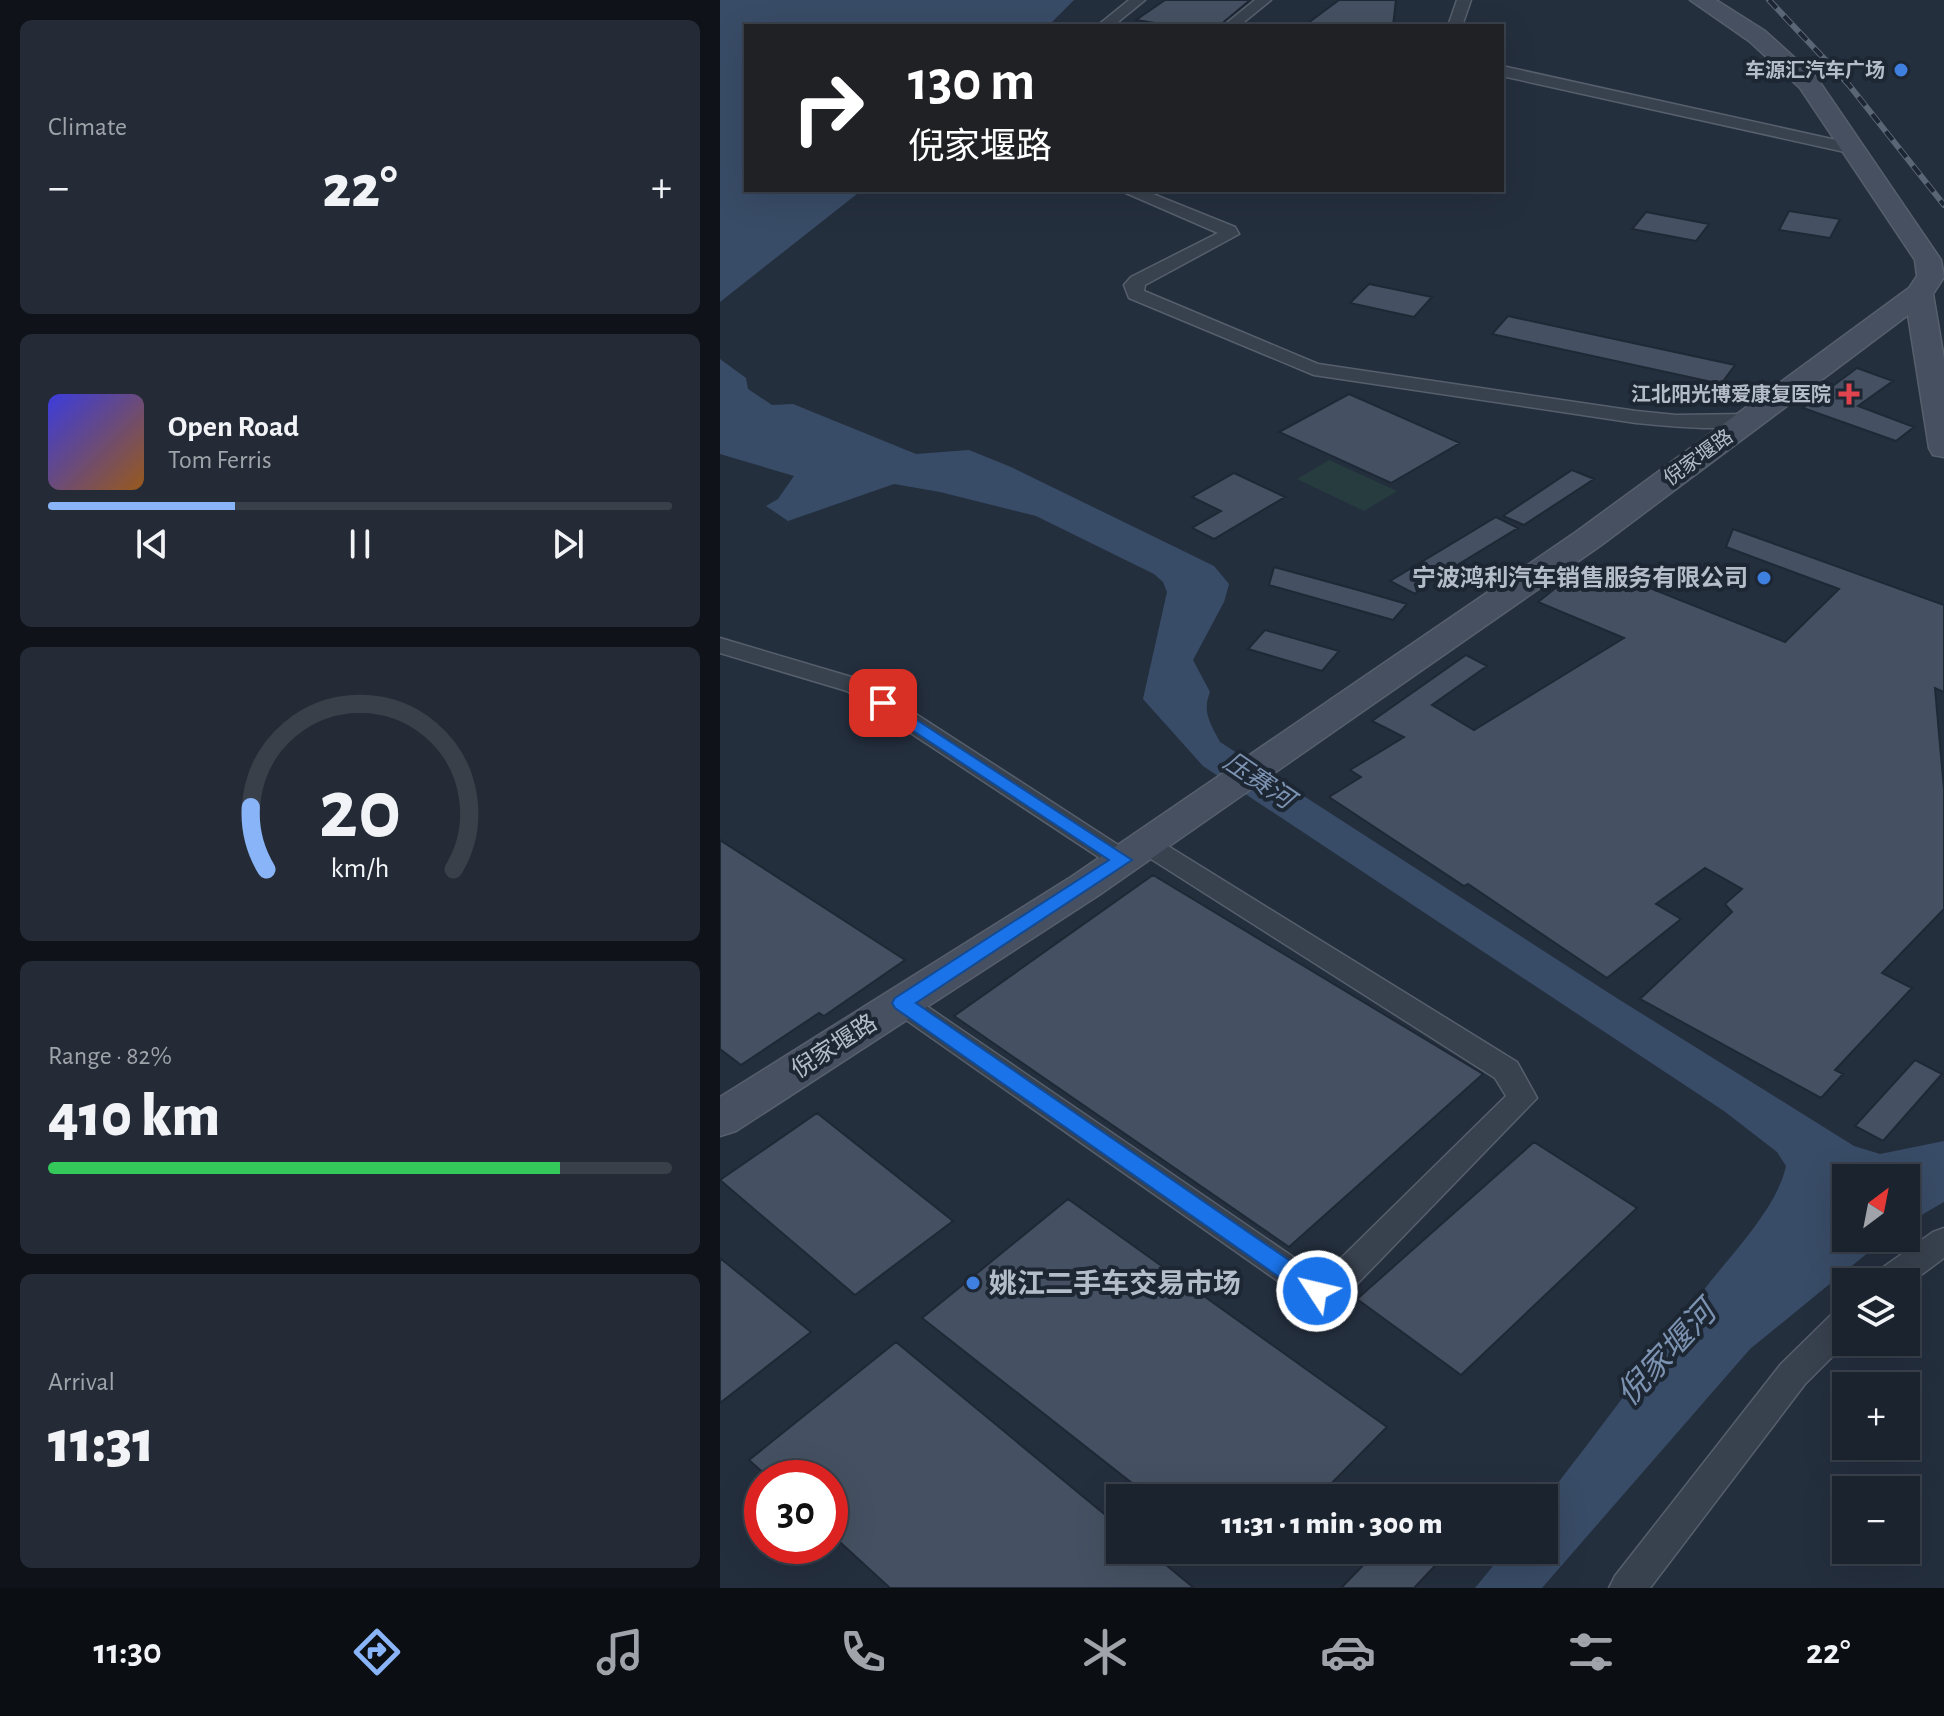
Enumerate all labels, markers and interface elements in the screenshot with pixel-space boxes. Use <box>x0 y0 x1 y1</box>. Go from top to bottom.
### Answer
text: 130 m <box>908 54 1035 110</box>
icon: right <box>776 56 880 160</box>
place label: 车源汇汽车广场 <box>1745 59 1885 81</box>
marker: 车源汇汽车广场 <box>1892 61 1910 79</box>
text: Climate <box>48 114 127 140</box>
text: 倪家堰路 <box>908 129 1052 165</box>
text: 22° <box>323 158 398 218</box>
text: − <box>48 166 69 210</box>
text: + <box>651 166 672 210</box>
place label: 江北阳光博爱康复医院 <box>1631 383 1831 405</box>
marker: 江北阳光博爱康复医院 <box>1838 383 1860 405</box>
text: Open Road <box>168 412 299 442</box>
street label: 倪家堰路 <box>1660 425 1737 489</box>
text: Tom Ferris <box>168 447 272 473</box>
icon: previous <box>130 522 174 566</box>
icon: pause <box>338 522 382 566</box>
icon: next <box>546 522 590 566</box>
place label: 宁波鸿利汽车销售服务有限公司 <box>1412 565 1748 591</box>
marker: 宁波鸿利汽车销售服务有限公司 <box>1755 569 1773 587</box>
pin <box>849 669 917 737</box>
icon: arrive <box>861 681 905 725</box>
water label: 压赛河 <box>1219 747 1303 816</box>
text: 20 <box>319 769 401 853</box>
text: km/h <box>331 854 389 883</box>
street label: 倪家堰路 <box>787 1009 881 1083</box>
text: Range · 82% <box>48 1043 172 1069</box>
text: 410 km <box>48 1087 220 1147</box>
north arrow <box>1832 1164 1920 1252</box>
map controls <box>1832 1164 1920 1564</box>
position arrow <box>1275 1249 1359 1333</box>
place label: 姚江二手车交易市场 <box>989 1268 1241 1299</box>
button: layers <box>1832 1268 1920 1356</box>
marker: 姚江二手车交易市场 <box>964 1274 982 1292</box>
water label: 倪家堰河 <box>1610 1290 1726 1411</box>
text: Arrival <box>48 1369 115 1395</box>
button: + <box>1832 1372 1920 1460</box>
text: 11:31 <box>48 1413 154 1473</box>
speed limit sign: 30 <box>744 1460 848 1564</box>
button: − <box>1832 1476 1920 1564</box>
text: 11:31 · 1 min · 300 m <box>1221 1509 1443 1539</box>
icon: directions <box>349 1624 405 1680</box>
icon: music <box>592 1624 648 1680</box>
icon: phone <box>835 1624 891 1680</box>
icon: climate <box>1077 1624 1133 1680</box>
icon: car <box>1320 1624 1376 1680</box>
icon: filters <box>1563 1624 1619 1680</box>
text: 11:30 <box>93 1634 162 1670</box>
text: 22° <box>1806 1634 1850 1670</box>

